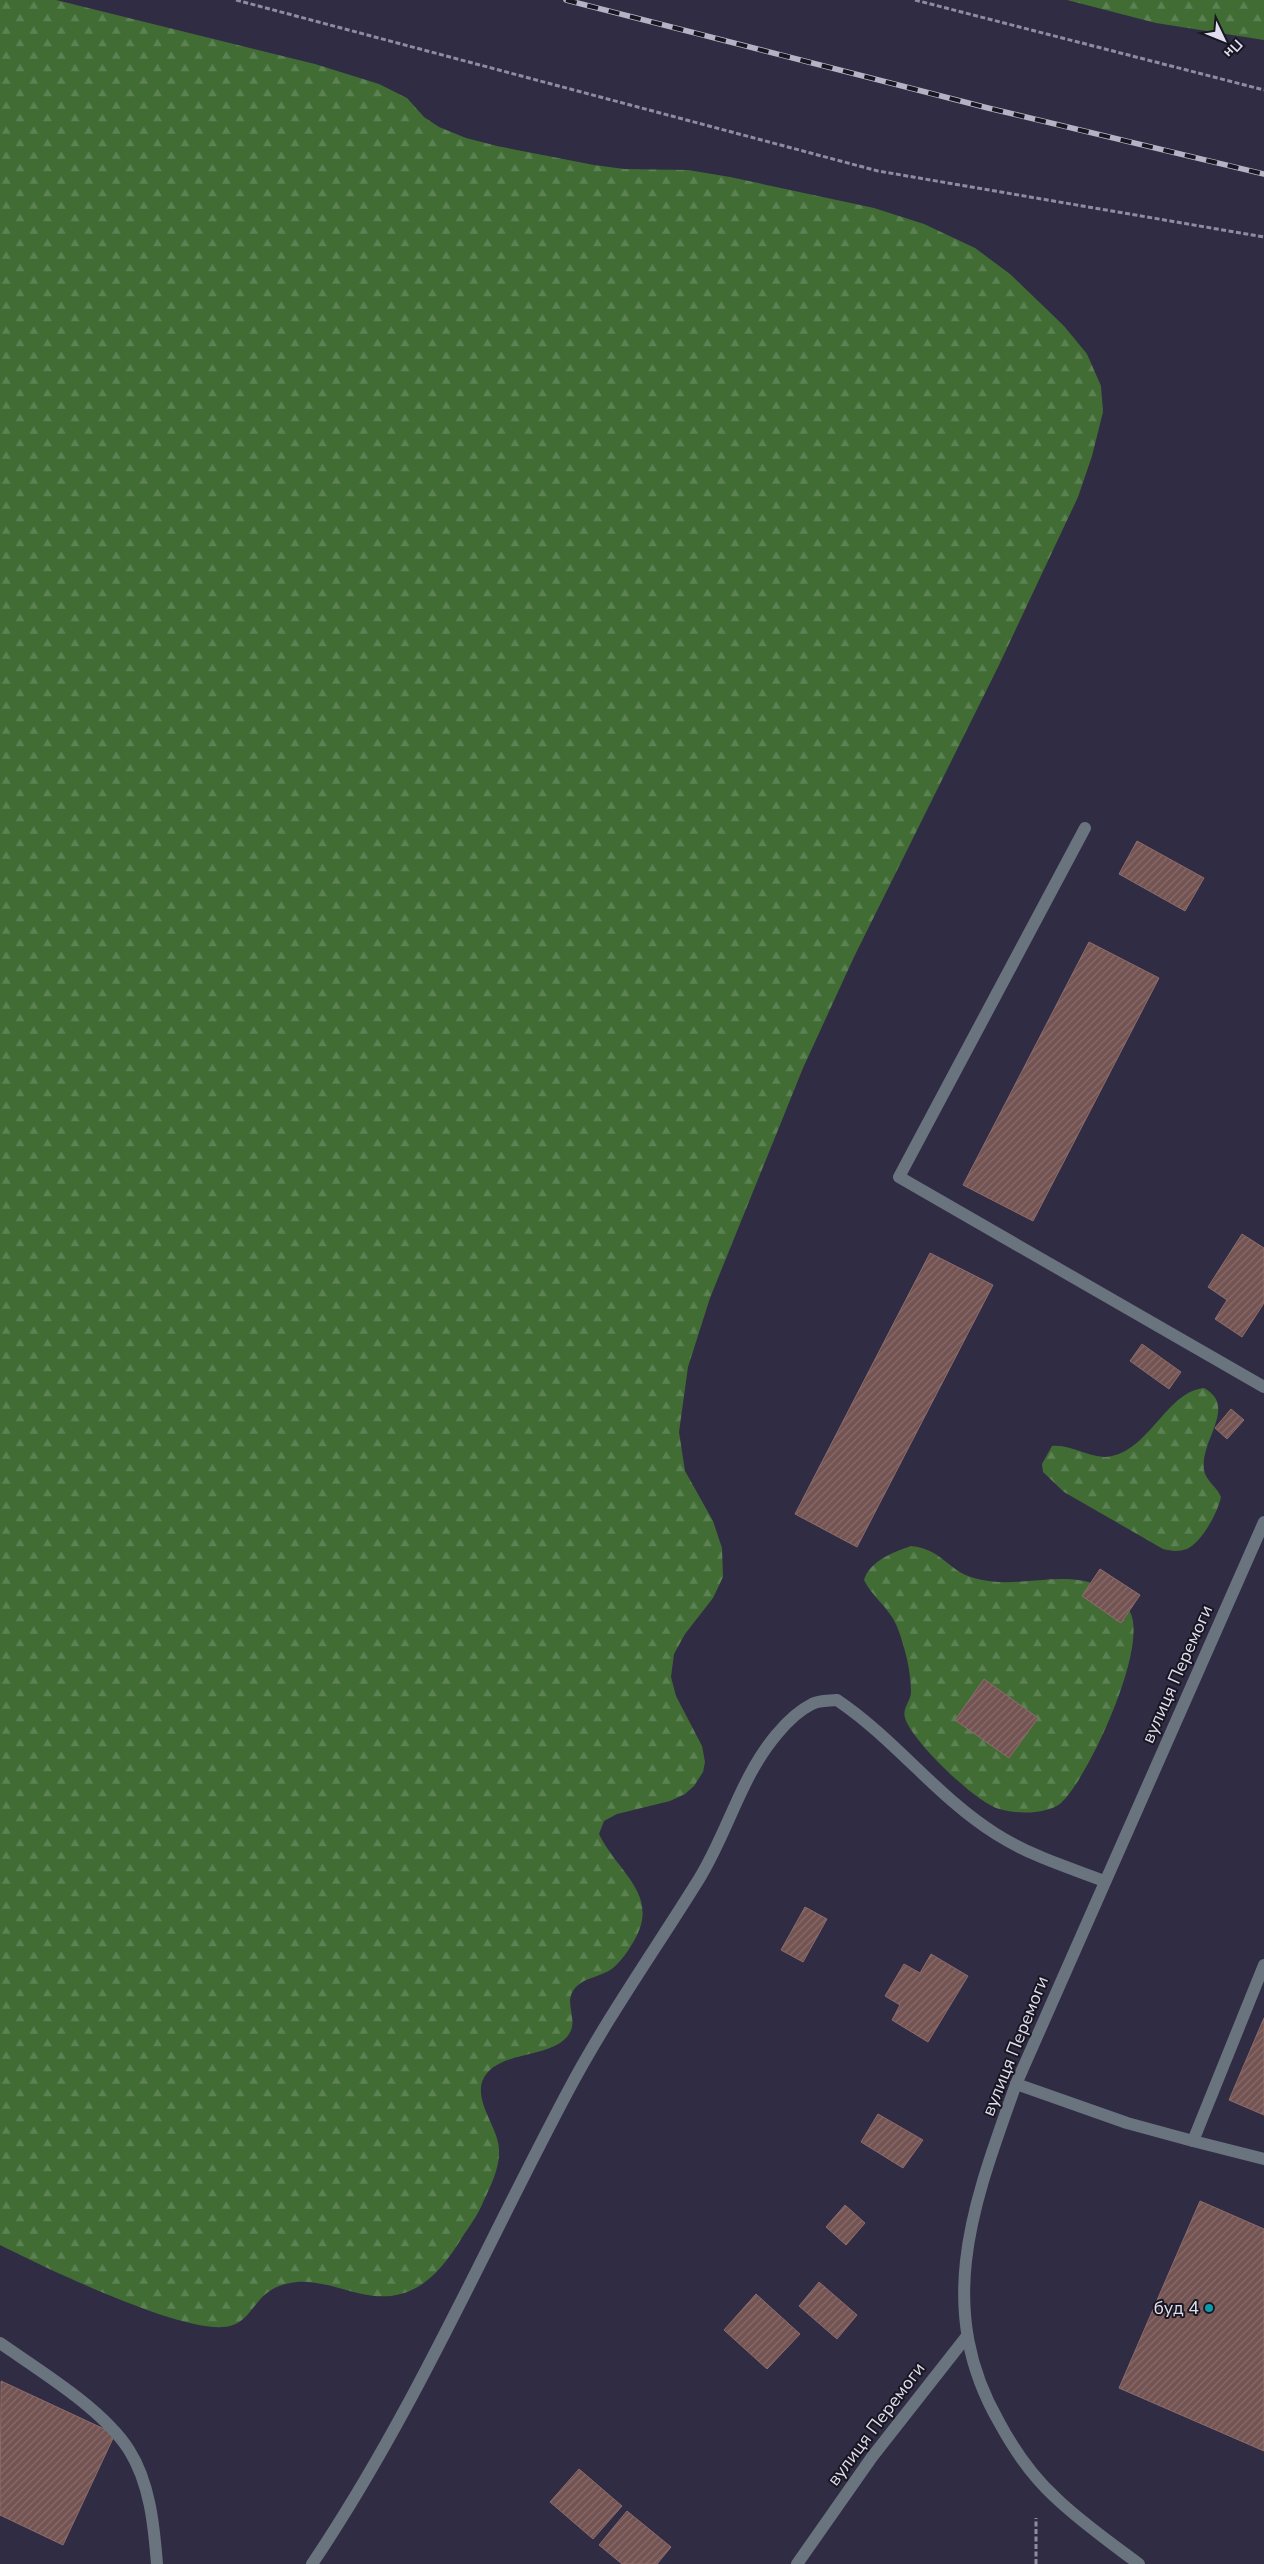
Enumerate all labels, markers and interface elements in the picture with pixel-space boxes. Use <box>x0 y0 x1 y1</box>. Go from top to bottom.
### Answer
north arrow <box>1199 15 1249 65</box>
text: Пн <box>1220 35 1247 62</box>
street label: вулиця Перемоги <box>1136 1601 1218 1747</box>
street label: вулиця Перемоги <box>976 1972 1054 2120</box>
place label: буд 4 <box>1154 2296 1199 2320</box>
marker: буд 4 <box>1203 2302 1215 2314</box>
street label: вулиця Перемоги <box>822 2357 930 2491</box>

